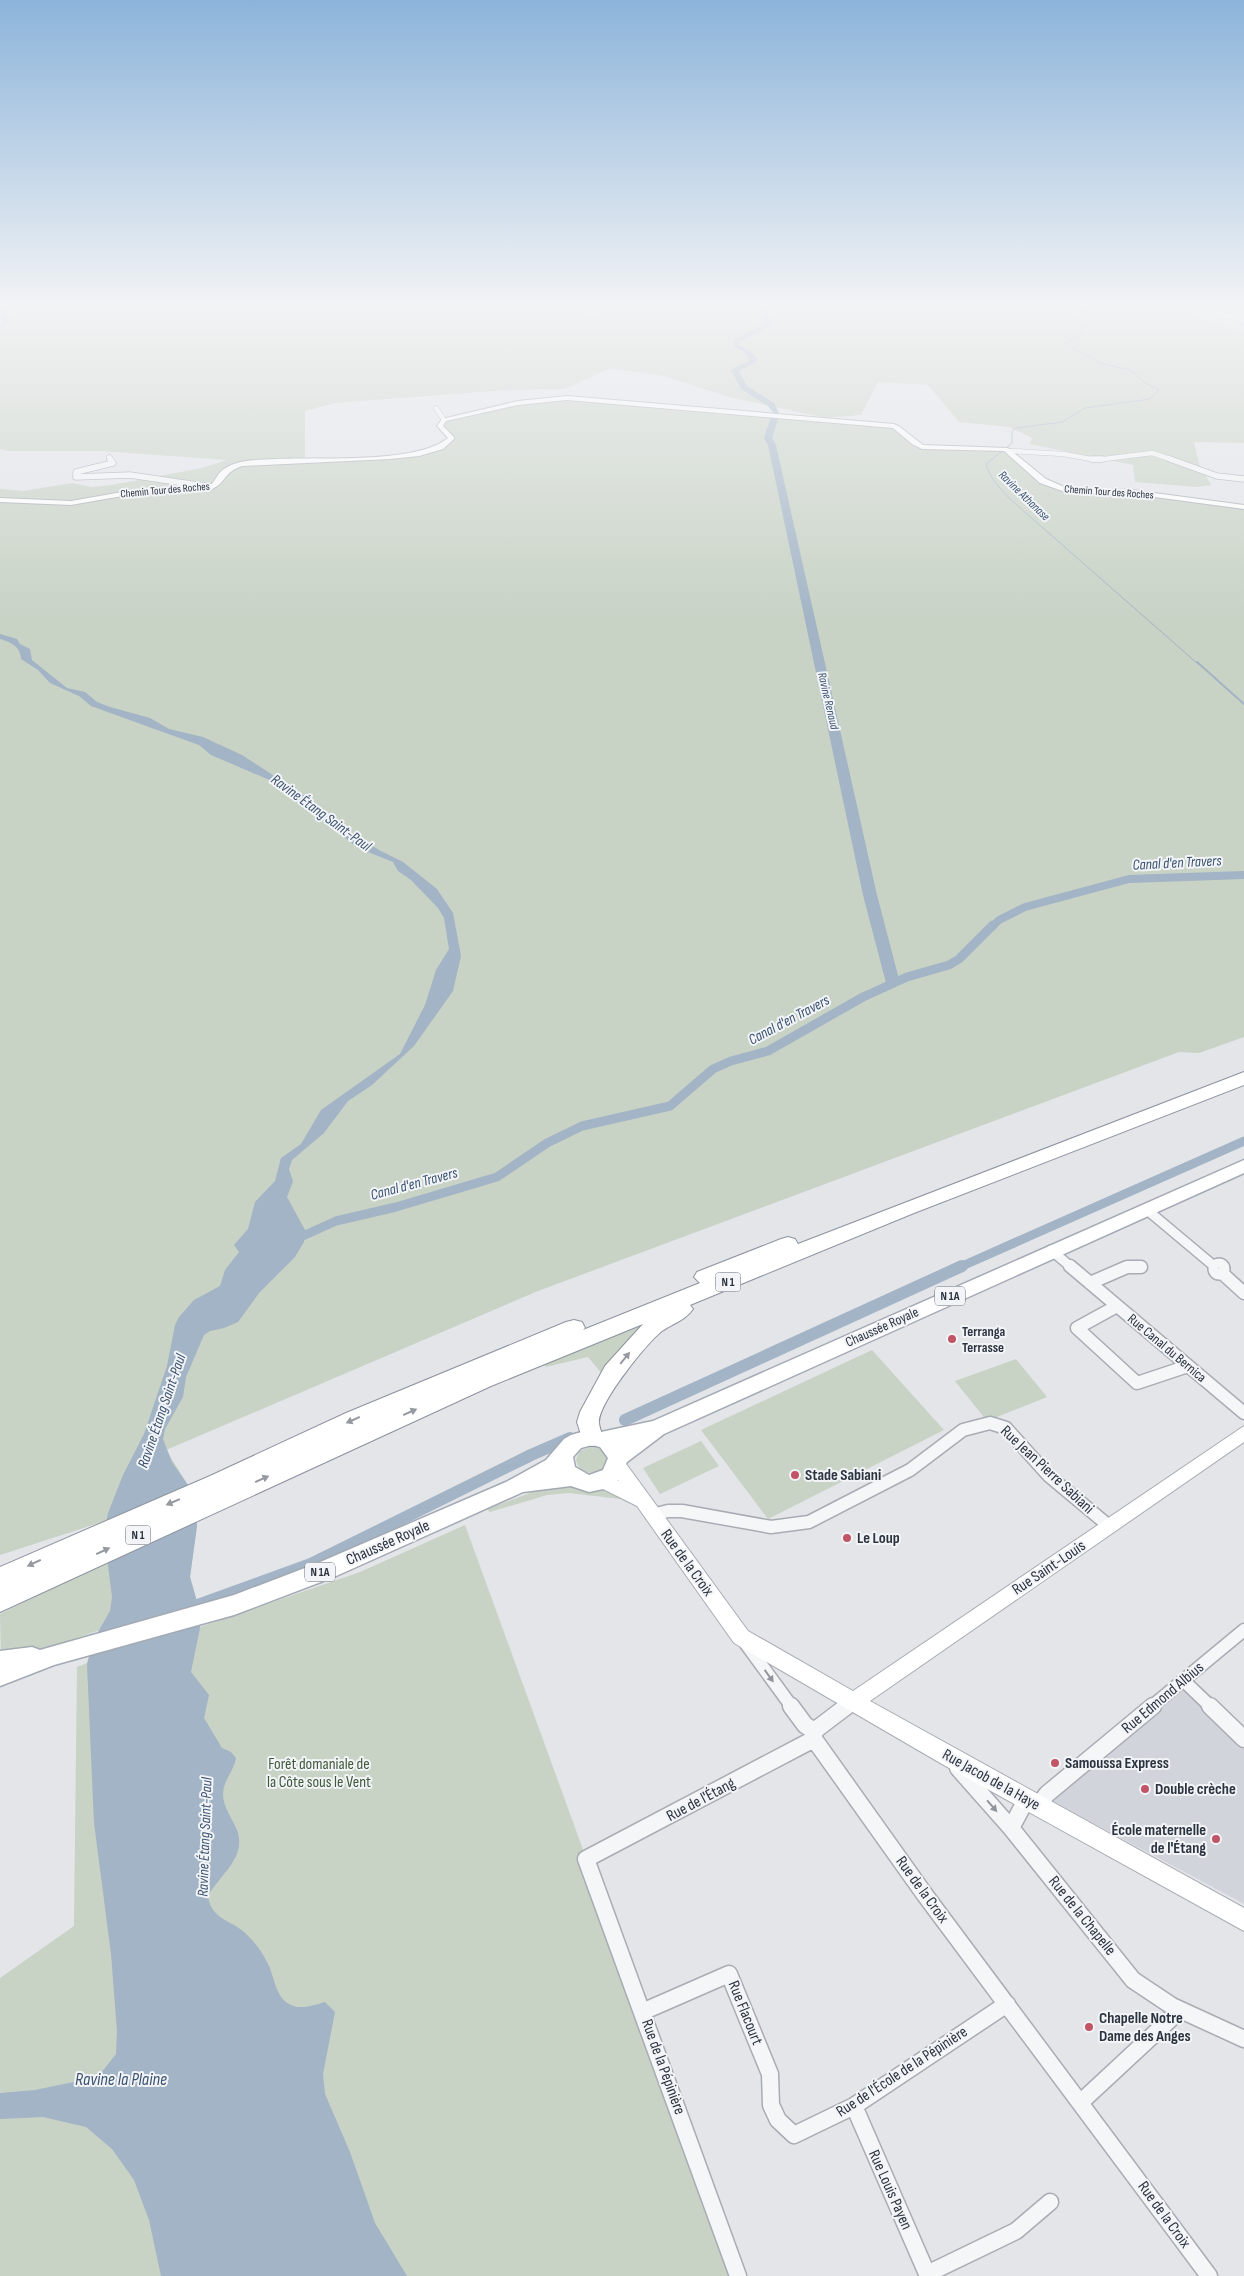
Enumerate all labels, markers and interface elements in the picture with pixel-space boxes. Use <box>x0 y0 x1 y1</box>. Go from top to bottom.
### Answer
water label: Ravine Athanase <box>995 468 1053 524</box>
street label: Chemin Tour des Roches <box>120 480 210 500</box>
street label: Chemin Tour des Roches <box>1064 482 1154 502</box>
water label: Ravine Renaud <box>814 671 842 732</box>
water label: Ravine Étang Saint-Paul <box>267 770 376 856</box>
water label: Canal d'en Travers <box>1132 851 1223 875</box>
water label: Canal d'en Travers <box>745 990 833 1049</box>
water label: Canal d'en Travers <box>368 1163 460 1205</box>
road number: N 1 <box>716 1272 740 1291</box>
road number: N 1A <box>935 1286 965 1305</box>
street label: Chaussée Royale <box>843 1303 921 1351</box>
street label: Rue Canal du Bernica <box>1124 1310 1210 1386</box>
place label: Terranga Terrasse <box>962 1323 1005 1356</box>
marker: Terranga Terrasse <box>946 1333 958 1345</box>
water label: Ravine Étang Saint-Paul <box>134 1350 191 1470</box>
one-way arrow <box>619 1352 630 1365</box>
one-way arrow <box>403 1408 417 1416</box>
one-way arrow <box>346 1416 360 1424</box>
street label: Rue Jean Pierre Sabiani <box>996 1422 1098 1518</box>
place label: Stade Sabiani <box>805 1466 881 1485</box>
marker: Stade Sabiani <box>789 1469 801 1481</box>
one-way arrow <box>255 1474 269 1482</box>
one-way arrow <box>165 1498 180 1506</box>
street label: Chaussée Royale <box>343 1516 433 1570</box>
road number: N 1 <box>126 1526 150 1544</box>
street label: Rue de la Croix <box>656 1526 718 1600</box>
place label: Le Loup <box>857 1529 900 1548</box>
marker: Le Loup <box>841 1532 853 1544</box>
street label: Rue Saint-Louis <box>1009 1536 1090 1600</box>
one-way arrow <box>96 1547 111 1556</box>
one-way arrow <box>27 1560 41 1568</box>
road number: N 1A <box>305 1562 335 1581</box>
street label: Rue Edmond Albius <box>1118 1658 1208 1738</box>
one-way arrow <box>764 1670 774 1683</box>
street label: Rue Jacob de la Haye <box>939 1745 1043 1815</box>
place label: Samoussa Express <box>1065 1754 1169 1773</box>
park label: Forêt domaniale de la Côte sous le Vent <box>267 1755 371 1792</box>
marker: Samoussa Express <box>1049 1757 1061 1769</box>
street label: Rue de l'Étang <box>663 1774 739 1826</box>
water label: Ravine Étang Saint-Paul <box>193 1776 217 1897</box>
place label: Double crèche <box>1155 1780 1236 1799</box>
marker: Double crèche <box>1139 1783 1151 1795</box>
one-way arrow <box>986 1799 997 1812</box>
place label: École maternelle de l'Étang <box>1111 1821 1206 1858</box>
marker: École maternelle de l'Étang <box>1210 1833 1222 1845</box>
street label: Rue de la Croix <box>891 1853 953 1927</box>
street label: Rue de la Chapelle <box>1044 1872 1120 1960</box>
street label: Rue Flacourt <box>724 1978 767 2048</box>
place label: Chapelle Notre Dame des Anges <box>1099 2009 1191 2046</box>
street label: Rue de la Pépinière <box>637 2017 689 2117</box>
marker: Chapelle Notre Dame des Anges <box>1083 2021 1095 2033</box>
street label: Rue de l'École de la Pépinière <box>833 2022 971 2122</box>
water label: Ravine la Plaine <box>75 2069 167 2090</box>
street label: Rue Louis Payen <box>864 2147 916 2233</box>
street label: Rue de la Croix <box>1133 2178 1195 2252</box>

